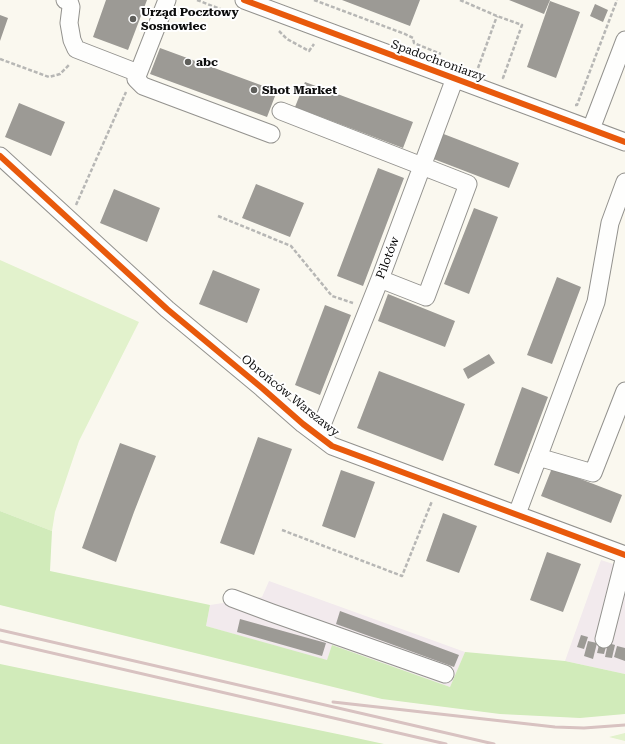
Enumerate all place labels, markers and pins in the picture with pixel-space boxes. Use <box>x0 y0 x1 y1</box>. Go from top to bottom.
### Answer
place label: Urząd Pocztowy Sosnowiec <box>141 5 239 33</box>
marker: Urząd Pocztowy Sosnowiec <box>128 14 138 24</box>
place label: abc <box>196 55 218 69</box>
marker: abc <box>183 57 193 67</box>
place label: Shot Market <box>262 83 337 97</box>
marker: Shot Market <box>249 85 259 95</box>

